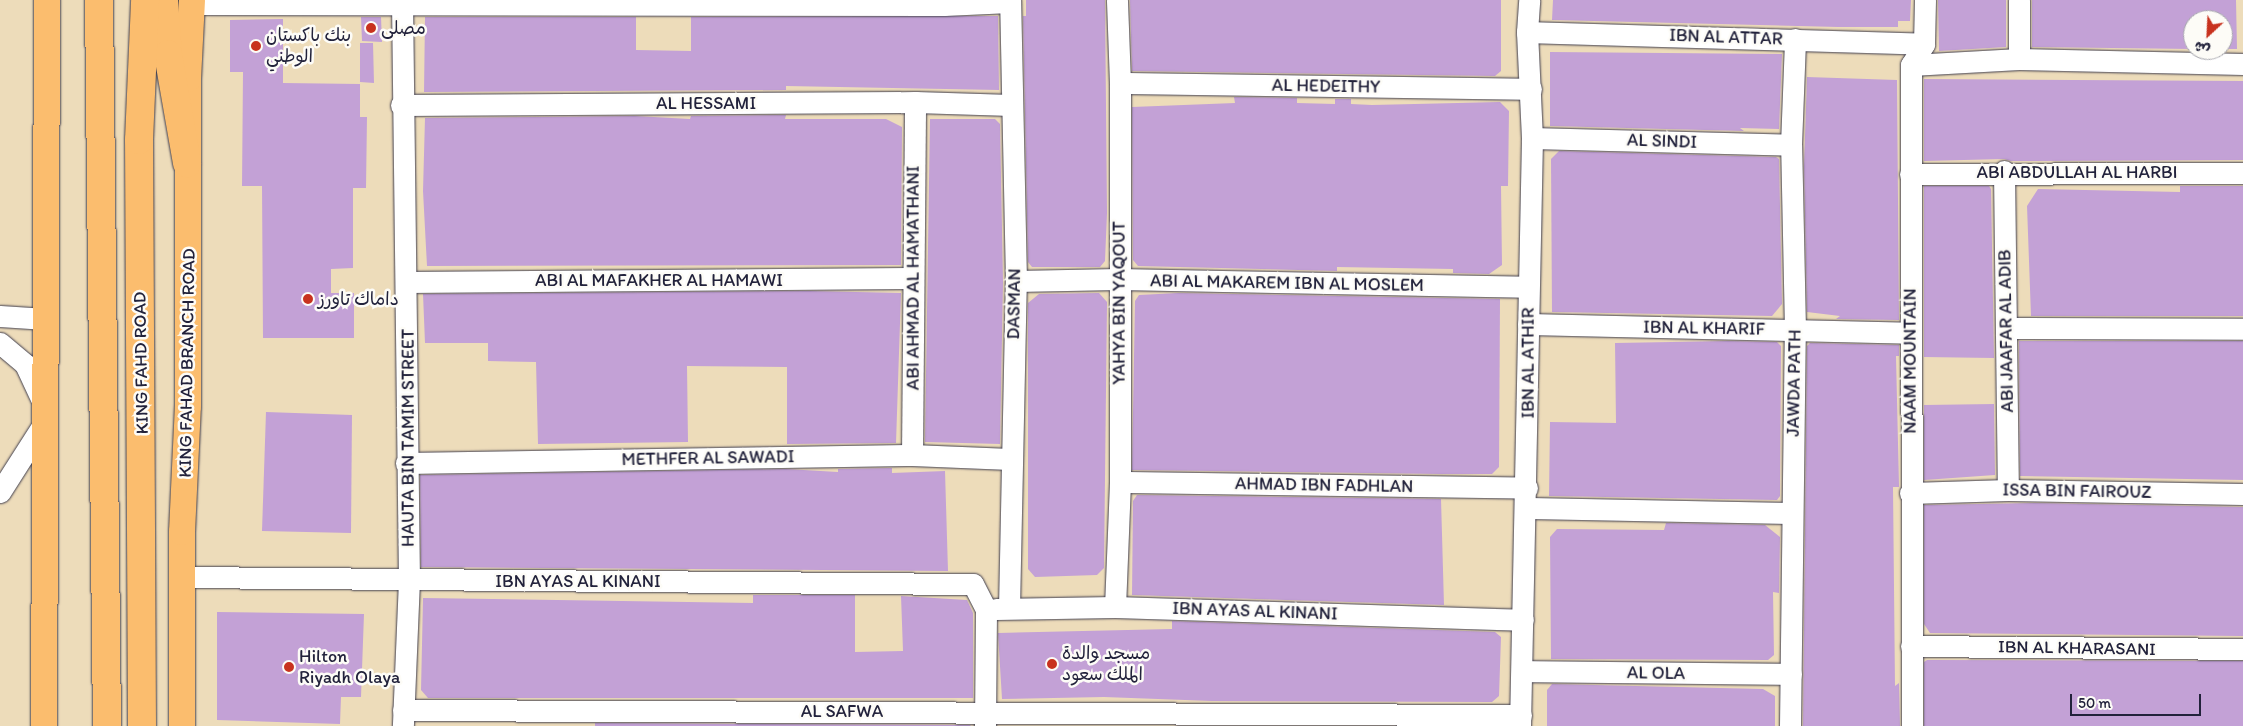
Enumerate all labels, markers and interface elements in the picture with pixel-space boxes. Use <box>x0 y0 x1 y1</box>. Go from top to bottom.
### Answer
north arrow <box>2183 10 2233 60</box>
place label: مصلى <box>381 17 426 39</box>
marker: مصلى <box>365 22 377 34</box>
street label: IBN AL ATTAR <box>1669 24 1783 50</box>
place label: بنك باكستان الوطني <box>266 25 351 68</box>
text: ش <box>2191 37 2212 59</box>
marker: بنك باكستان الوطني <box>250 40 262 52</box>
street label: AL HEDEITHY <box>1272 74 1380 98</box>
street label: AL HESSAMI <box>656 92 756 114</box>
street label: AL SINDI <box>1627 129 1697 153</box>
street label: ABI ABDULLAH AL HARBI <box>1977 161 2177 183</box>
street label: ABI AHMAD AL HAMATHANI <box>902 165 924 391</box>
street label: YAHYA BIN YAQOUT <box>1108 222 1130 384</box>
street label: KING FAHAD BRANCH ROAD <box>174 249 200 477</box>
street label: ABI JAAFAR AL ADIB <box>1994 249 2018 413</box>
street label: DASMAN <box>1003 268 1025 340</box>
street label: ABI AL MAFAKHER AL HAMAWI <box>535 269 783 291</box>
street label: ABI AL MAKAREM IBN AL MOSLEM <box>1150 270 1424 296</box>
place label: داماك تاورز <box>318 288 399 310</box>
street label: NAAM MOUNTAIN <box>1899 288 1921 434</box>
street label: KING FAHD ROAD <box>129 292 153 434</box>
marker: داماك تاورز <box>302 293 314 305</box>
street label: IBN AL ATHIR <box>1517 309 1539 417</box>
street label: IBN AL KHARIF <box>1644 316 1764 340</box>
street label: JAWDA PATH <box>1782 329 1806 437</box>
street label: HAUTA BIN TAMIM STREET <box>397 330 419 546</box>
street label: METHFER AL SAWADI <box>621 446 795 470</box>
street label: AHMAD IBN FADHLAN <box>1235 473 1413 497</box>
street label: ISSA BIN FAIROUZ <box>2003 479 2151 503</box>
street label: IBN AYAS AL KINANI <box>495 570 661 592</box>
street label: IBN AYAS AL KINANI <box>1171 597 1339 625</box>
street label: IBN AL KHARASANI <box>1998 636 2156 660</box>
place label: مسجد والدة الملك سعود <box>1062 643 1150 686</box>
place label: Hilton Riyadh Olaya <box>299 646 400 689</box>
marker: مسجد والدة الملك سعود <box>1046 658 1058 670</box>
marker: Hilton Riyadh Olaya <box>283 661 295 673</box>
street label: AL OLA <box>1627 662 1685 684</box>
scale bar <box>2073 684 2204 716</box>
text: 50 m <box>2078 694 2111 712</box>
street label: AL SAFWA <box>801 700 883 722</box>

